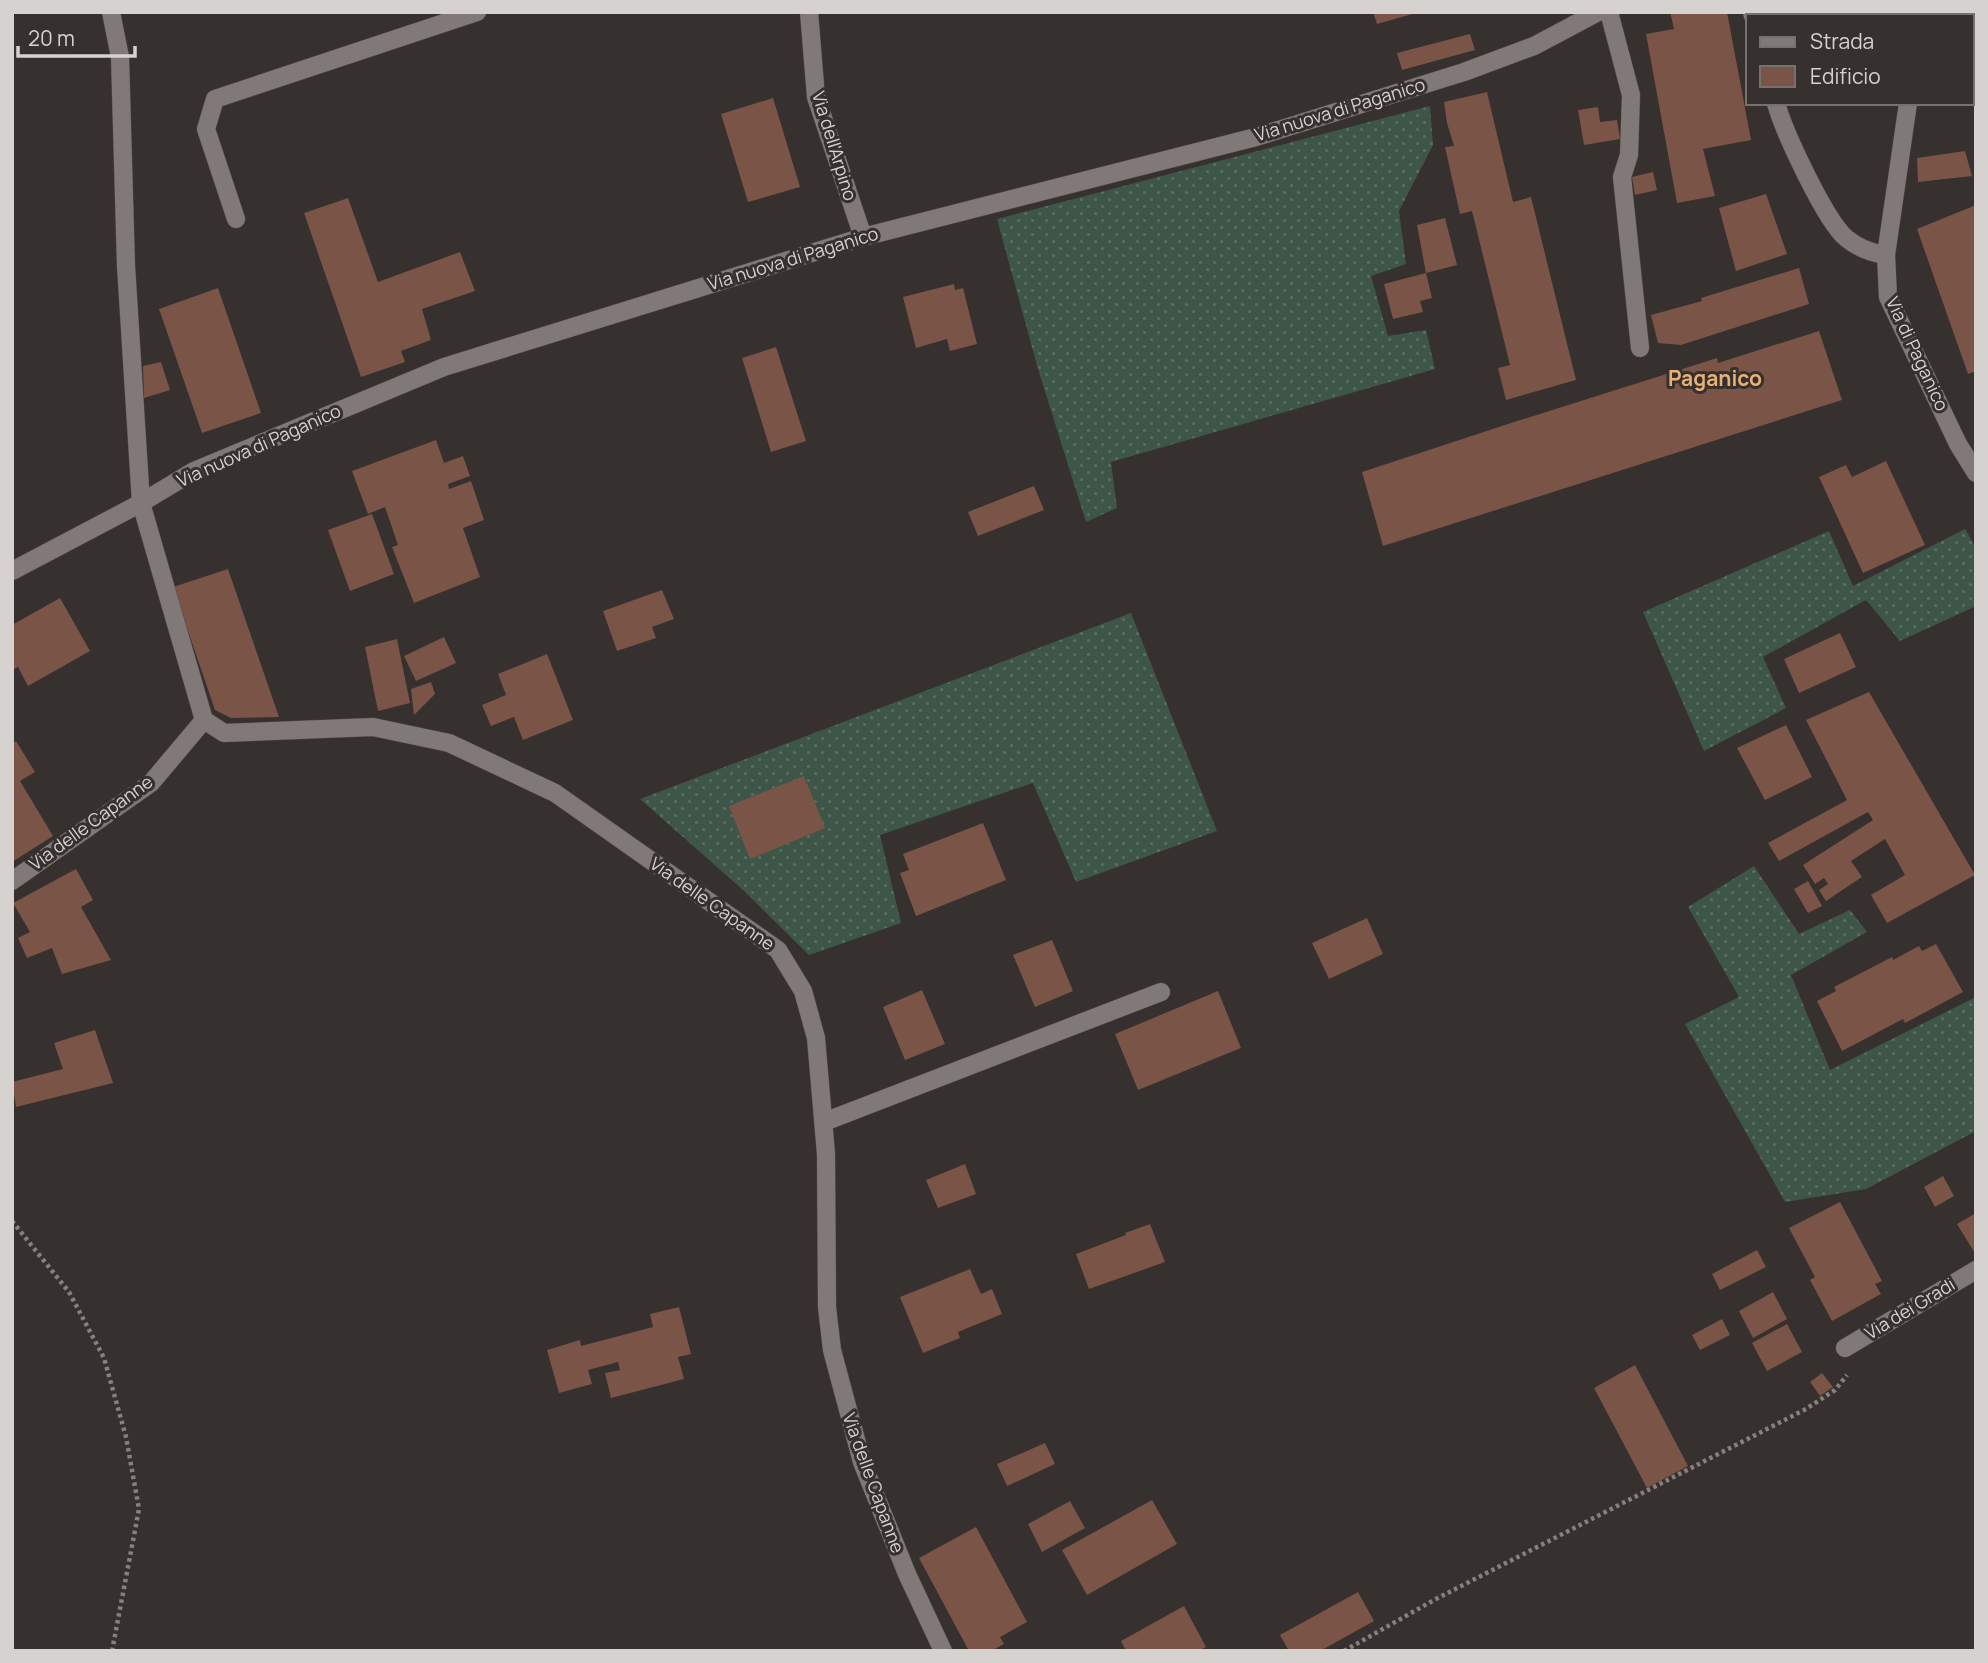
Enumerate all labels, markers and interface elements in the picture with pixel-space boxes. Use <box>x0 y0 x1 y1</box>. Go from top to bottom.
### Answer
scale bar <box>18 14 135 58</box>
legend <box>1746 14 1974 105</box>
text: 20 m <box>28 24 75 52</box>
text: Strada <box>1810 27 1874 55</box>
text: Edificio <box>1810 62 1881 90</box>
street label: Via nuova di Paganico <box>1252 72 1428 146</box>
street label: Via dell'Arpino <box>807 88 863 203</box>
street label: Via nuova di Paganico <box>705 221 881 295</box>
street label: Via di Paganico <box>1881 293 1955 414</box>
district label: Paganico <box>1668 364 1762 392</box>
street label: Via nuova di Paganico <box>173 398 344 492</box>
street label: Via delle Capanne <box>24 769 157 875</box>
street label: Via delle Capanne <box>645 851 780 955</box>
street label: Via dei Gradi <box>1860 1272 1959 1344</box>
street label: Via delle Capanne <box>837 1409 910 1556</box>

